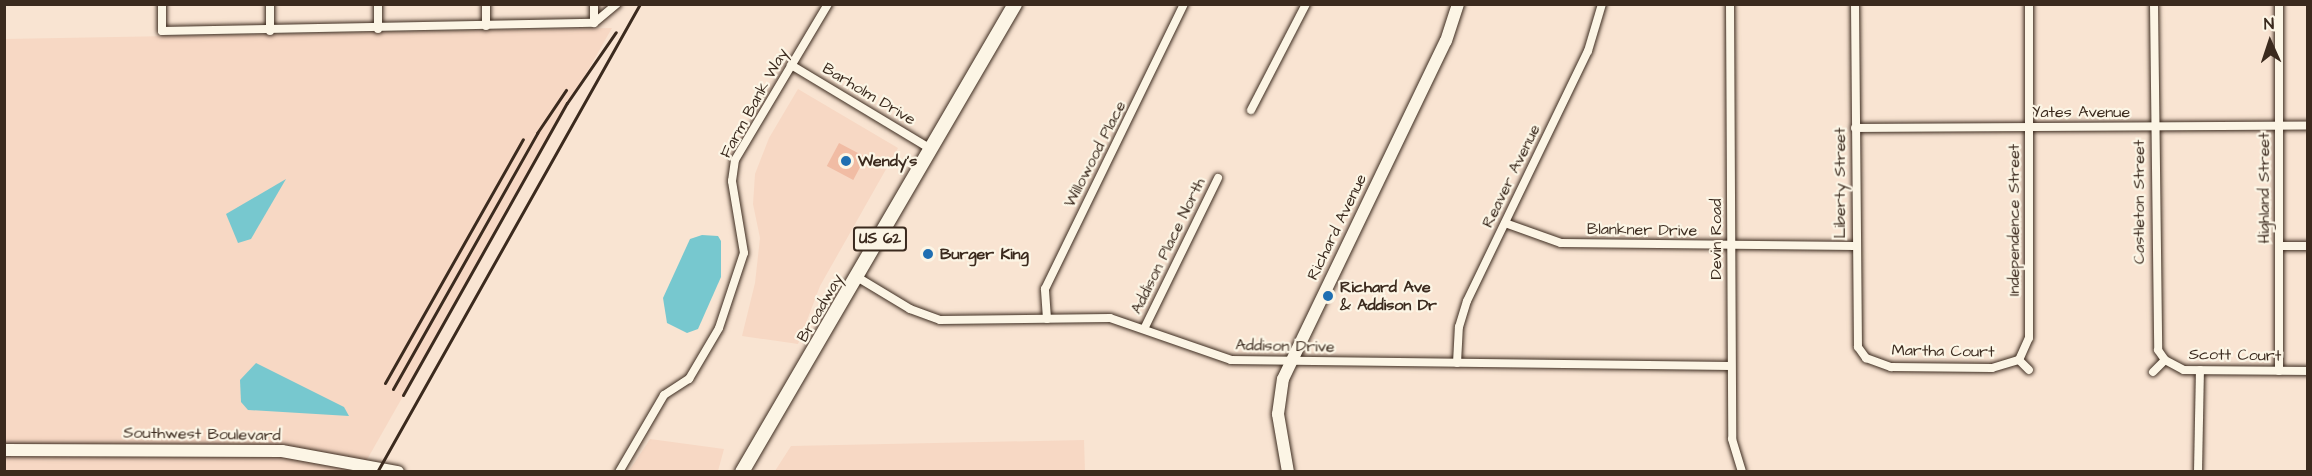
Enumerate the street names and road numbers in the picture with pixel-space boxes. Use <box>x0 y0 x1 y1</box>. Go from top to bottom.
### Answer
street label: Farm Bank Way <box>716 45 792 161</box>
street label: Barholm Drive <box>819 59 919 129</box>
street label: Willowood Place <box>1060 98 1130 210</box>
street label: Yates Avenue <box>2032 102 2130 122</box>
street label: Reaver Avenue <box>1478 121 1544 231</box>
street label: Liberty Street <box>1830 128 1850 238</box>
street label: Highland Street <box>2254 133 2274 243</box>
street label: Castleton Street <box>2129 140 2149 264</box>
street label: Independence Street <box>2004 144 2024 296</box>
street label: Richard Avenue <box>1303 171 1371 283</box>
street label: Addison Place North <box>1127 175 1209 317</box>
street label: Devin Road <box>1706 199 1726 279</box>
street label: Blankner Drive <box>1587 219 1697 241</box>
road number: US 62 <box>852 227 908 251</box>
street label: Broadway <box>793 271 847 345</box>
street label: Addison Drive <box>1235 336 1335 356</box>
street label: Martha Court <box>1891 341 1995 361</box>
street label: Scott Court <box>2189 345 2281 365</box>
street label: Southwest Boulevard <box>123 423 281 445</box>

